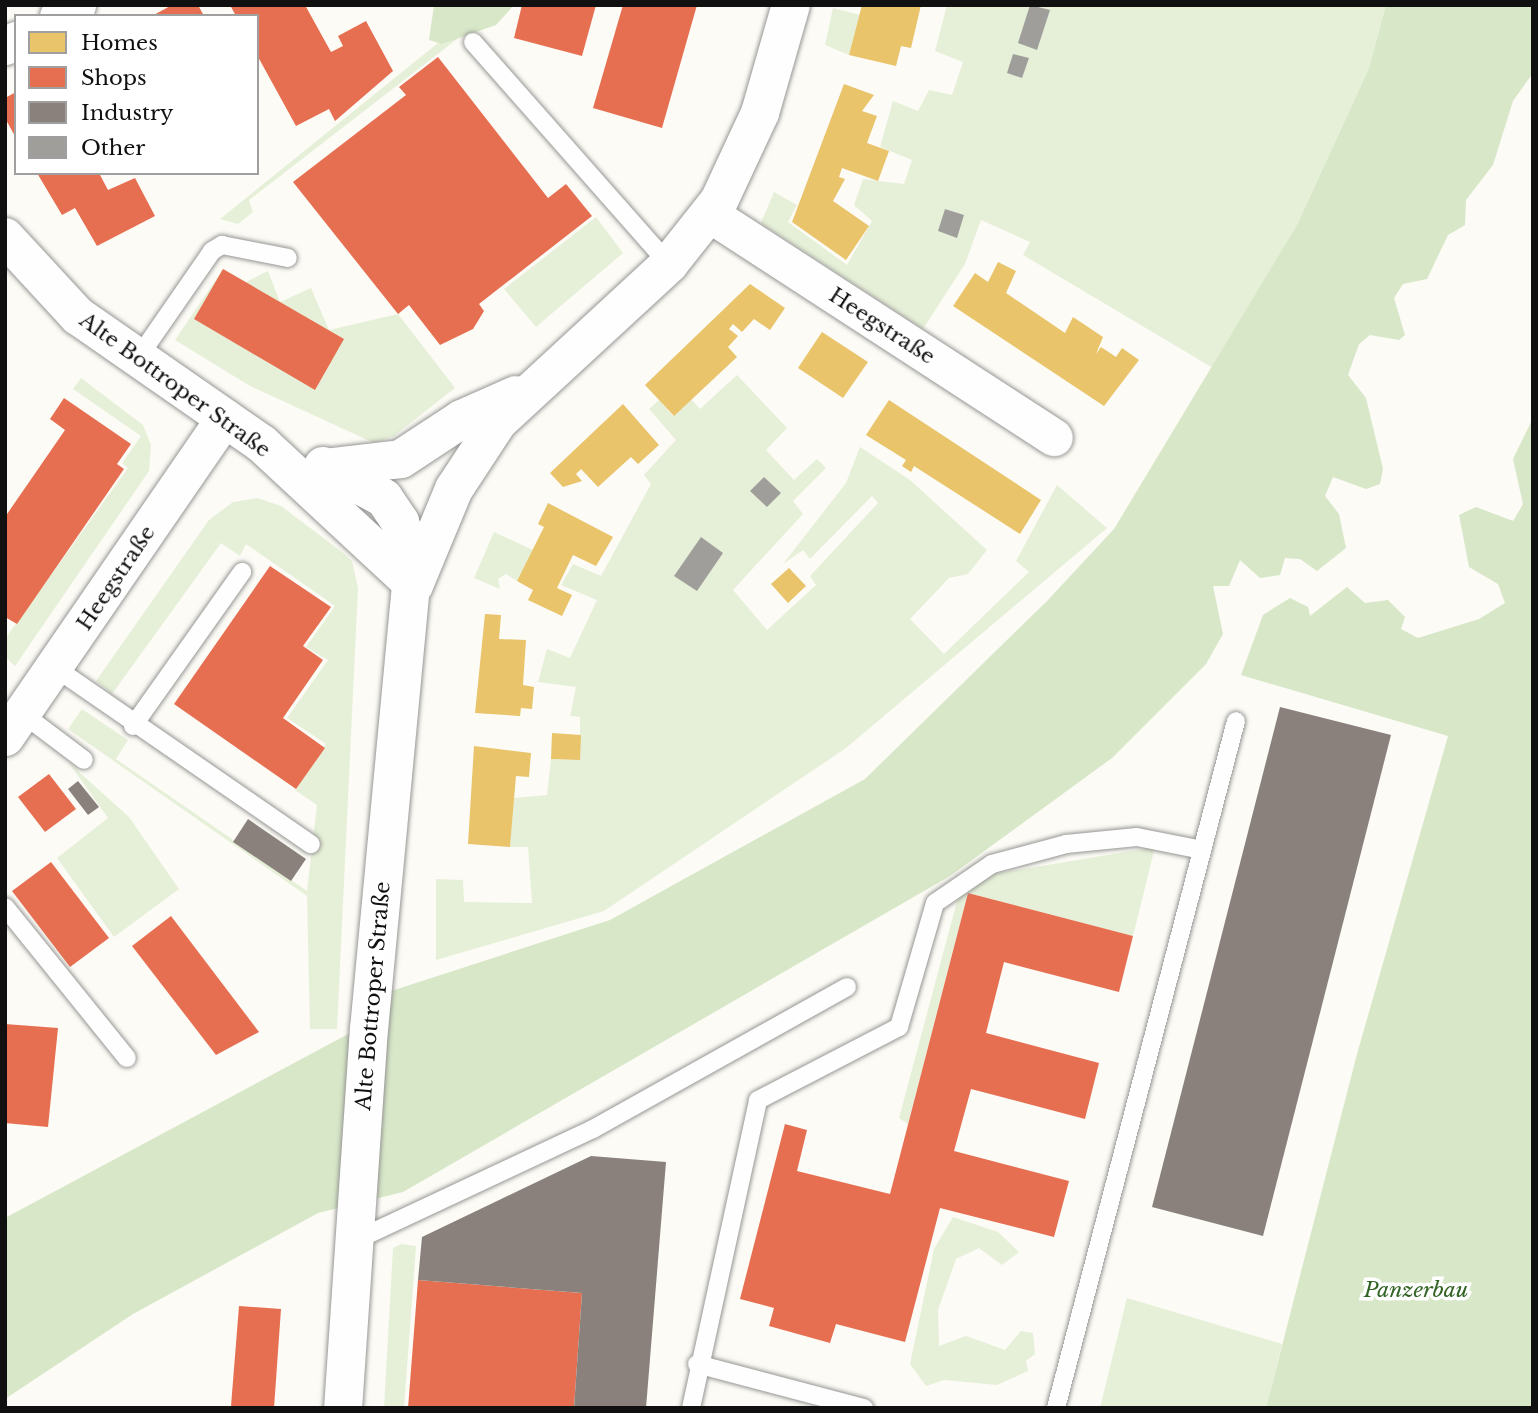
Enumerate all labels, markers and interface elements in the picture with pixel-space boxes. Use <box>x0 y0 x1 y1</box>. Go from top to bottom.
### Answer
legend <box>14 14 259 175</box>
text: Homes <box>81 30 158 56</box>
text: Shops <box>81 65 147 91</box>
text: Industry <box>81 100 173 126</box>
text: Other <box>81 135 145 161</box>
street label: Heegstraße <box>824 282 940 370</box>
street label: Alte Bottroper Straße <box>75 307 275 463</box>
street label: Heegstraße <box>72 521 160 635</box>
street label: Alte Bottroper Straße <box>350 880 396 1112</box>
park label: Panzerbau <box>1364 1277 1468 1303</box>

